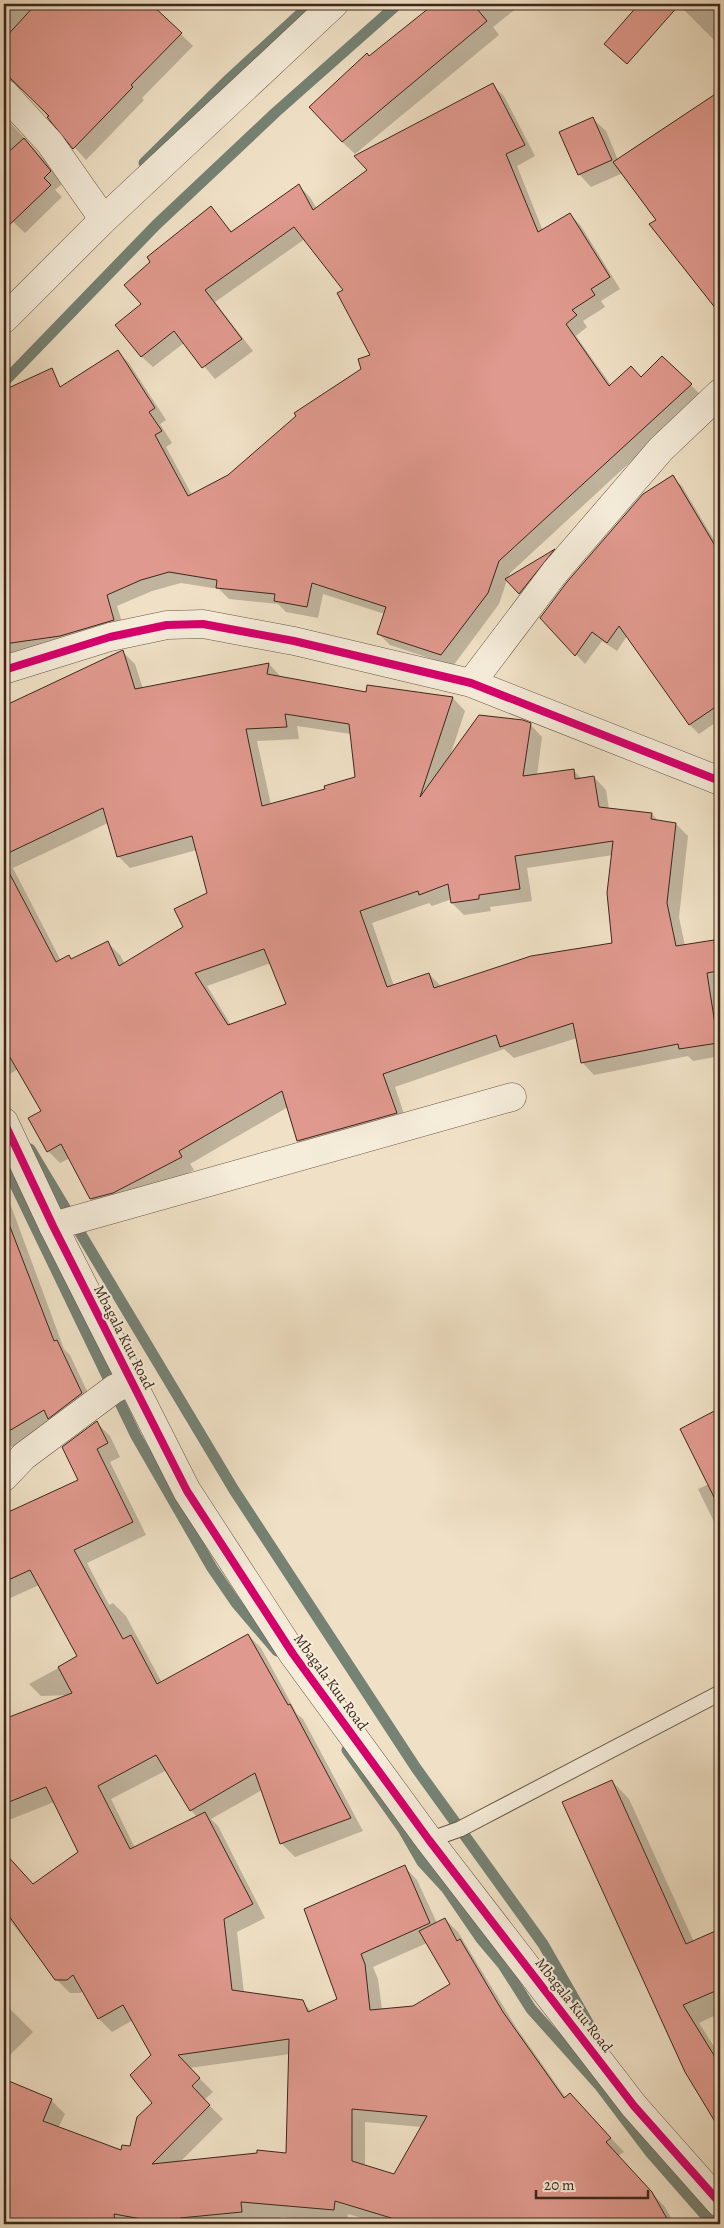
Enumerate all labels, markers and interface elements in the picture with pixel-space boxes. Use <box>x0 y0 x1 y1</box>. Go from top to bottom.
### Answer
street label: Mbagala Kuu Road <box>89 1281 159 1394</box>
street label: Mbagala Kuu Road <box>289 1630 373 1735</box>
street label: Mbagala Kuu Road <box>531 1954 618 2057</box>
scale bar <box>536 2168 649 2200</box>
text: 20 m <box>544 2175 575 2195</box>

